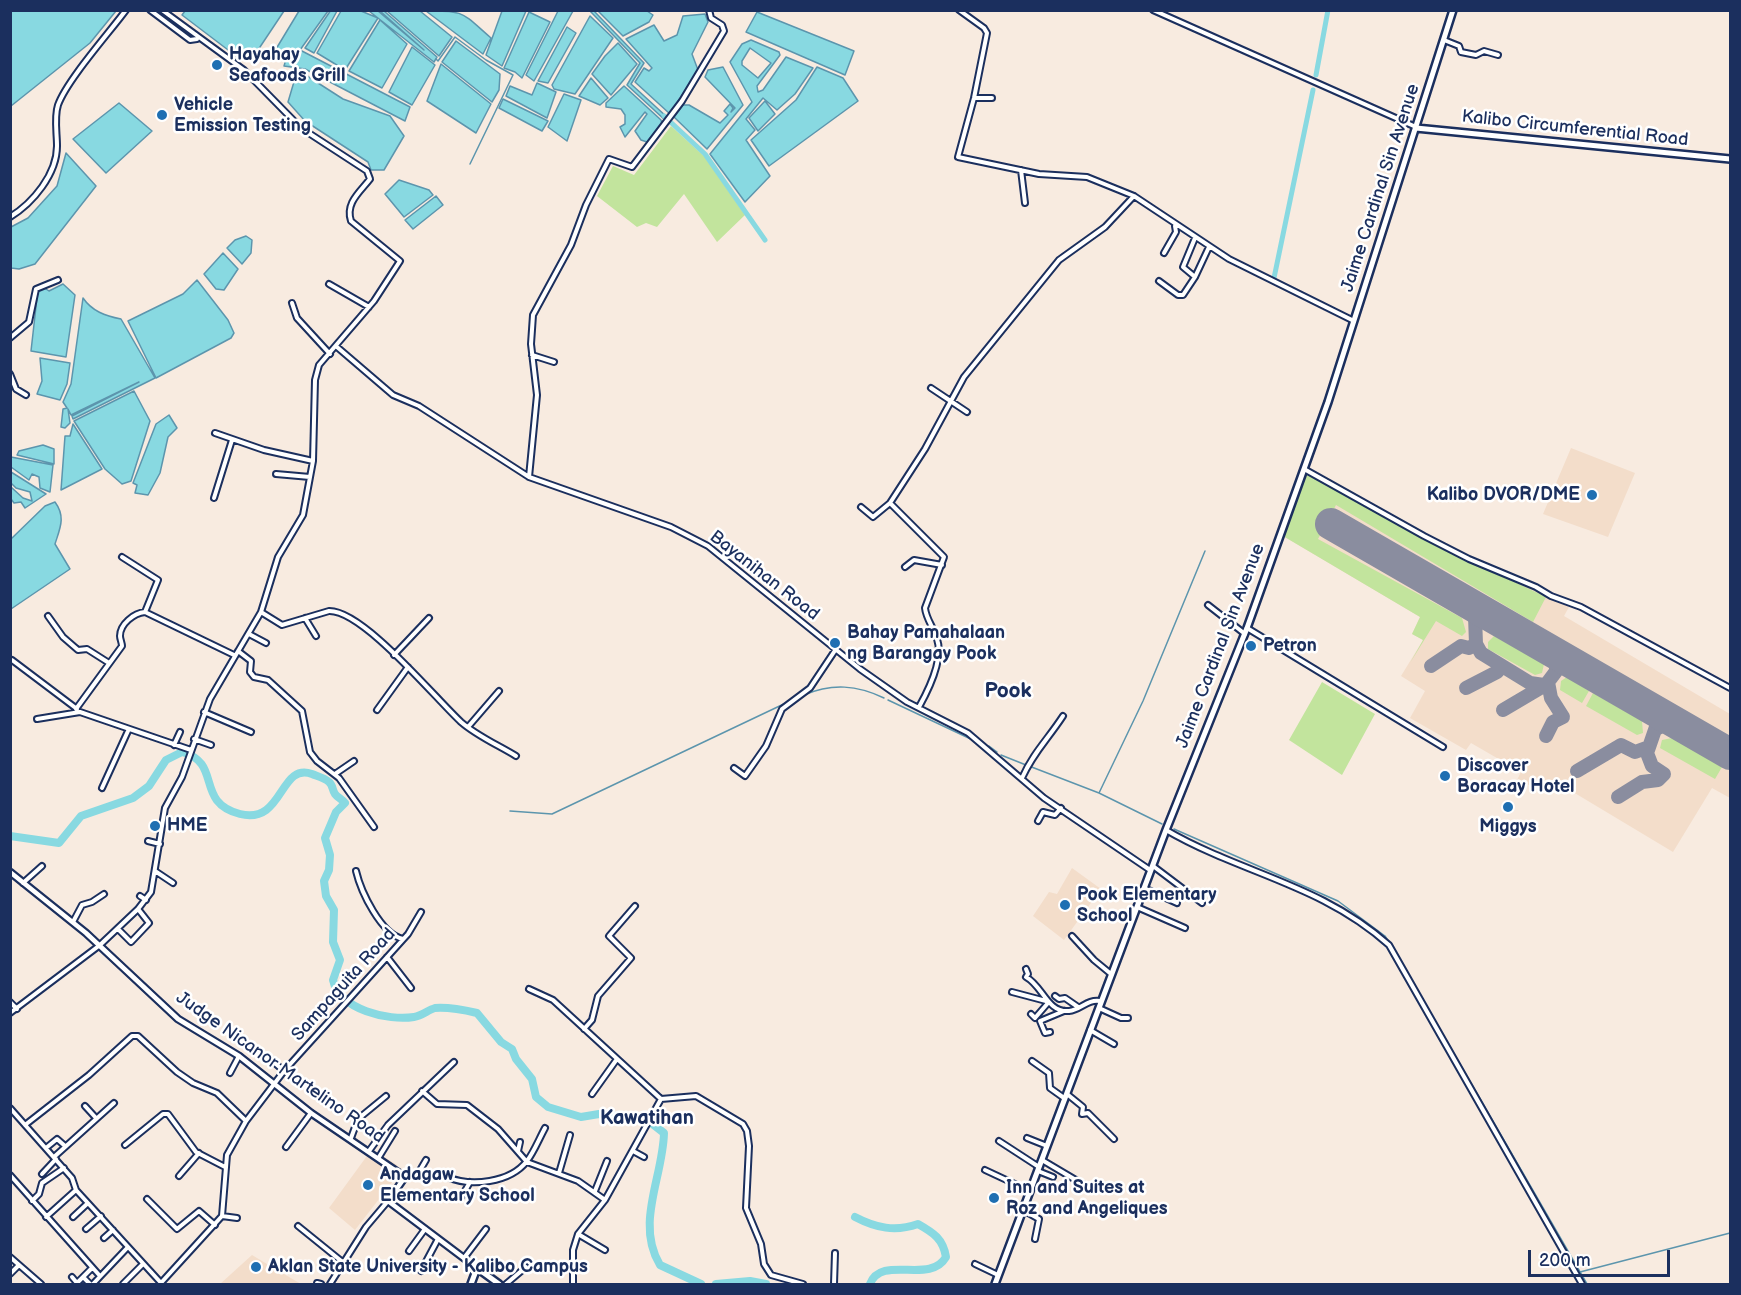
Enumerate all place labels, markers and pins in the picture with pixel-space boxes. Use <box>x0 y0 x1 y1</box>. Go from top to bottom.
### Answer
place label: Hayahay Seafoods Grill <box>229 44 345 86</box>
marker: Hayahay Seafoods Grill <box>210 58 224 72</box>
place label: Vehicle Emission Testing <box>174 94 311 136</box>
marker: Vehicle Emission Testing <box>155 108 169 122</box>
place label: Kalibo DVOR/DME <box>1427 484 1580 506</box>
marker: Kalibo DVOR/DME <box>1585 488 1599 502</box>
place label: Bahay Pamahalaan ng Barangay Pook <box>847 622 1005 664</box>
place label: Petron <box>1263 635 1317 657</box>
marker: Bahay Pamahalaan ng Barangay Pook <box>828 636 842 650</box>
marker: Petron <box>1244 639 1258 653</box>
place label: Discover Boracay Hotel <box>1457 755 1575 798</box>
marker: Discover Boracay Hotel <box>1438 769 1452 783</box>
marker: Miggys <box>1501 800 1515 814</box>
place label: HME <box>167 815 208 837</box>
place label: Miggys <box>1479 816 1537 838</box>
marker: HME <box>148 819 162 833</box>
place label: Pook Elementary School <box>1077 884 1216 926</box>
marker: Pook Elementary School <box>1058 898 1072 912</box>
place label: Andagaw Elementary School <box>380 1164 535 1206</box>
place label: Inn and Suites at Roz and Angeliques <box>1006 1177 1168 1220</box>
marker: Andagaw Elementary School <box>361 1178 375 1192</box>
marker: Inn and Suites at Roz and Angeliques <box>987 1191 1001 1205</box>
place label: Aklan State University - Kalibo Campus <box>268 1256 588 1278</box>
marker: Aklan State University - Kalibo Campus <box>249 1260 263 1274</box>

